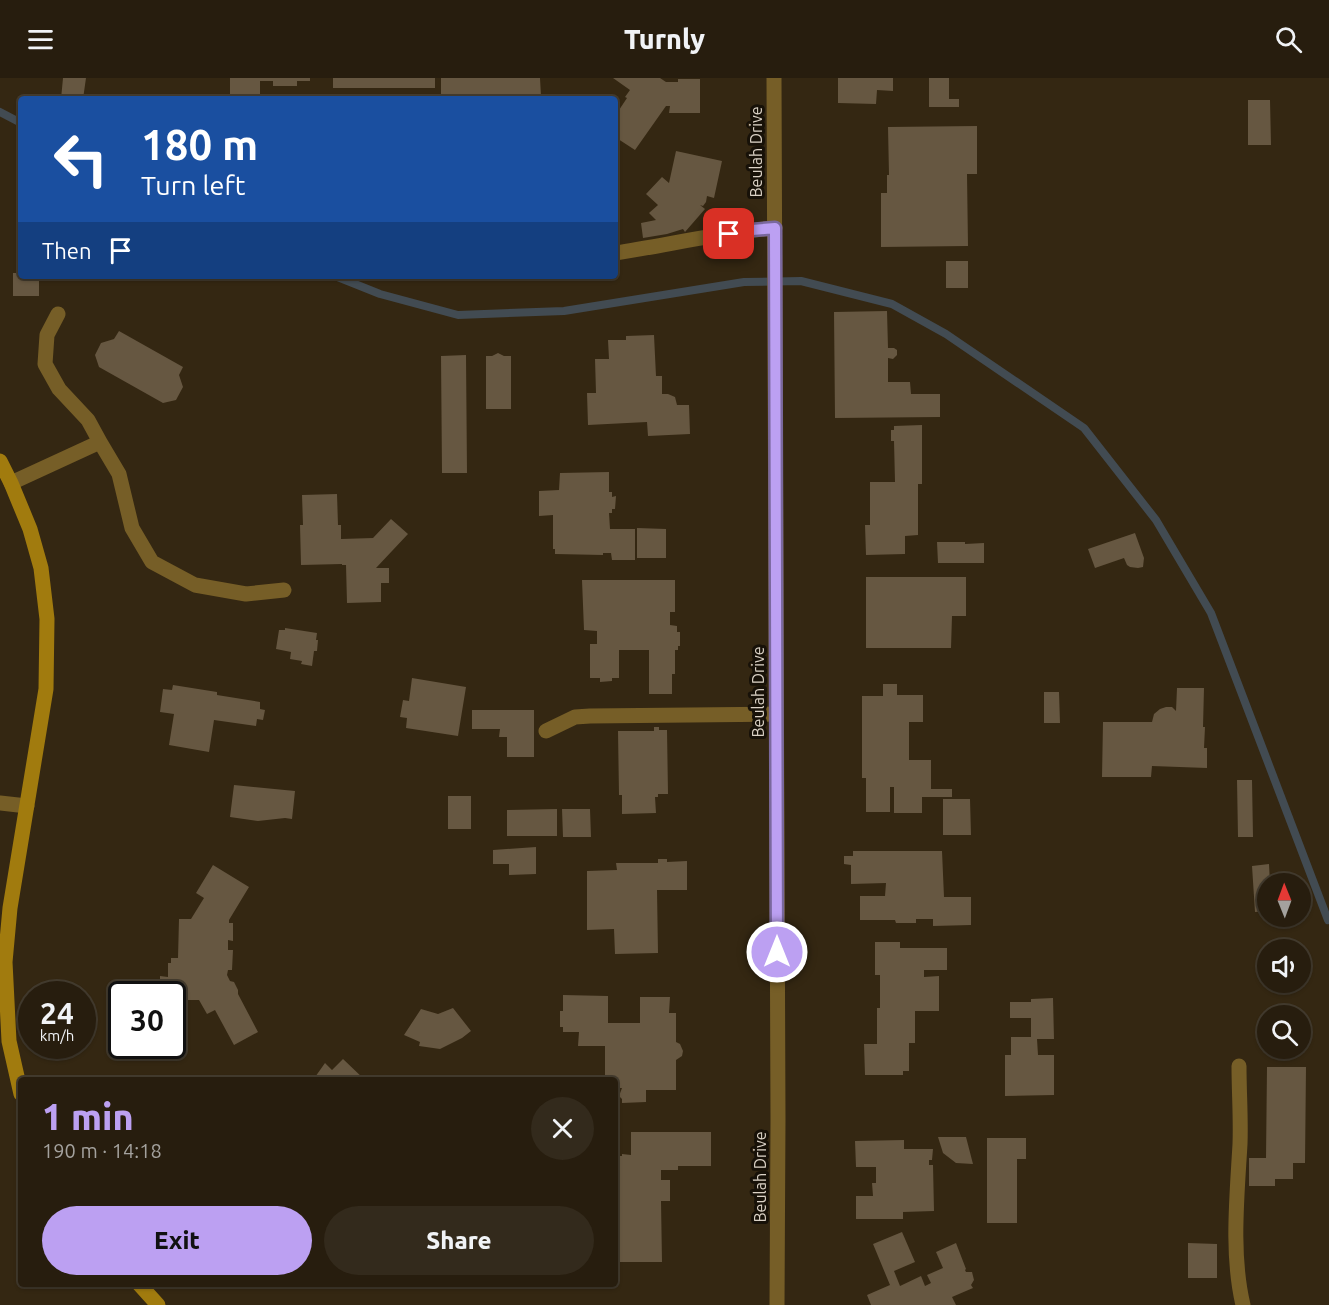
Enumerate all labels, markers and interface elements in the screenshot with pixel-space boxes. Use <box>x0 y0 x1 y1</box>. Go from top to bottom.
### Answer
icon: menu <box>24 23 57 56</box>
icon: search <box>1272 23 1305 56</box>
text: Turnly <box>624 24 705 54</box>
street label: Beulah Drive <box>747 106 765 198</box>
icon: left <box>42 120 120 198</box>
text: 180 m <box>141 121 258 168</box>
text: Turn left <box>141 170 245 200</box>
pin <box>703 208 754 259</box>
icon: arrive <box>712 217 745 250</box>
icon: arrive <box>104 234 137 267</box>
text: Then <box>42 238 92 263</box>
street label: Beulah Drive <box>749 646 767 738</box>
north arrow <box>1257 873 1311 927</box>
map controls <box>1257 873 1311 1059</box>
position arrow <box>745 920 809 984</box>
button: sound <box>1257 939 1311 993</box>
speed limit sign: 30 <box>108 981 186 1059</box>
text: 24 <box>40 996 74 1030</box>
button: search <box>1257 1005 1311 1059</box>
text: km/h <box>40 1027 74 1044</box>
text: 1 min <box>42 1096 134 1137</box>
button: close <box>531 1097 594 1160</box>
street label: Beulah Drive <box>751 1131 769 1223</box>
text: 190 m · 14:18 <box>42 1139 162 1162</box>
button: Exit <box>42 1206 312 1275</box>
button: Share <box>324 1206 594 1275</box>

